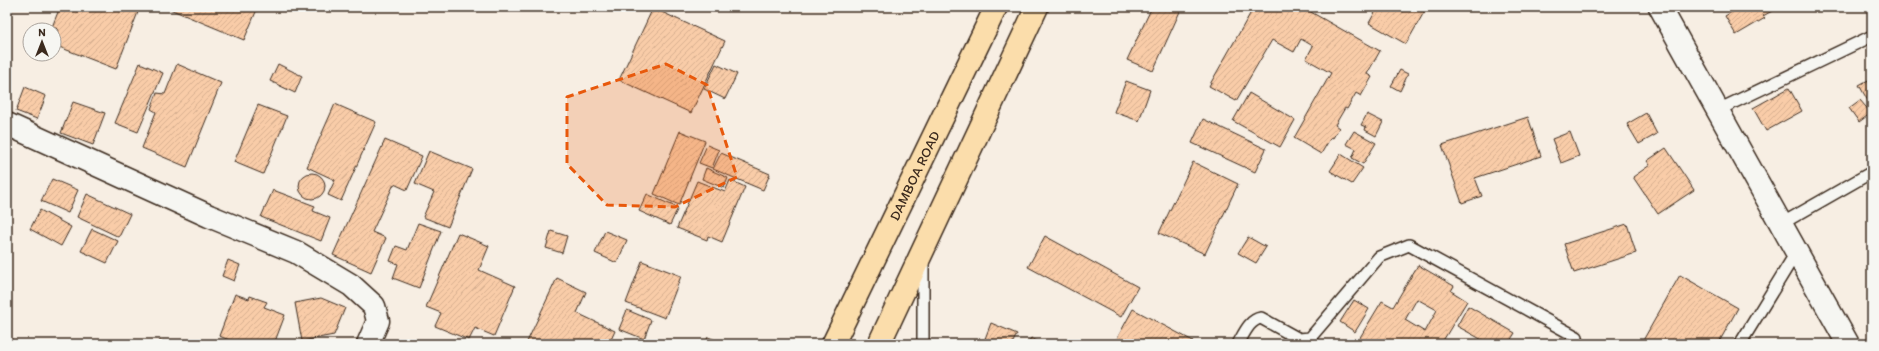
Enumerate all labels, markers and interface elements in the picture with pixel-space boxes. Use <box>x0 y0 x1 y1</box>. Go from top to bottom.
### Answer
north arrow <box>22 22 62 62</box>
text: N <box>38 26 46 39</box>
street label: DAMBOA ROAD <box>886 128 944 223</box>

